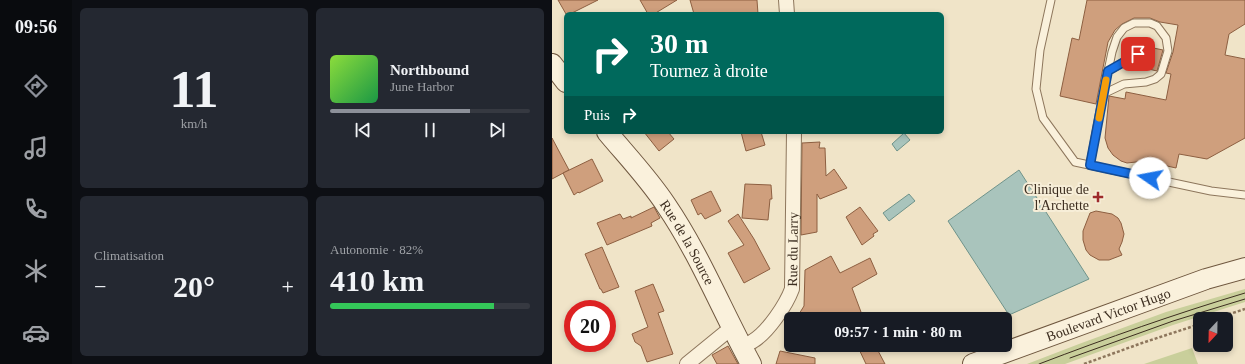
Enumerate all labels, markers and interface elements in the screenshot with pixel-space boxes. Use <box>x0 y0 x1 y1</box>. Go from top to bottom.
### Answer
text: 09:56 <box>15 17 57 37</box>
icon: right <box>584 28 636 80</box>
text: 30 m <box>650 28 708 59</box>
pin <box>1121 37 1155 71</box>
icon: arrive <box>1127 43 1149 65</box>
text: 11 <box>169 61 219 118</box>
text: Tournez à droite <box>650 61 768 81</box>
text: Northbound <box>390 62 469 78</box>
icon: directions <box>22 72 50 100</box>
text: June Harbor <box>390 79 454 94</box>
icon: right <box>618 104 640 126</box>
text: Puis <box>584 107 610 123</box>
text: km/h <box>181 116 207 131</box>
icon: previous <box>352 119 374 141</box>
icon: pause <box>419 119 441 141</box>
icon: next <box>486 119 508 141</box>
icon: music <box>22 134 50 162</box>
position arrow <box>1129 157 1171 199</box>
place label: Clinique de l'Archette <box>1024 182 1089 213</box>
marker: Clinique de l'Archette <box>1092 191 1104 203</box>
icon: phone <box>22 195 50 223</box>
street label: Rue de la Source <box>657 197 717 287</box>
street label: Rue du Larry <box>785 212 800 287</box>
text: Autonomie · 82% <box>330 242 423 257</box>
text: Climatisation <box>94 248 164 263</box>
icon: climate <box>22 257 50 285</box>
text: 410 km <box>330 264 424 297</box>
text: 20° <box>173 270 215 303</box>
text: − <box>94 274 106 299</box>
text: + <box>282 274 294 299</box>
street label: Boulevard Victor Hugo <box>1044 285 1172 344</box>
speed limit sign: 20 <box>564 300 616 352</box>
north arrow <box>1193 312 1233 352</box>
map controls <box>1193 312 1233 352</box>
icon: car <box>22 319 50 347</box>
text: 09:57 · 1 min · 80 m <box>834 324 962 340</box>

